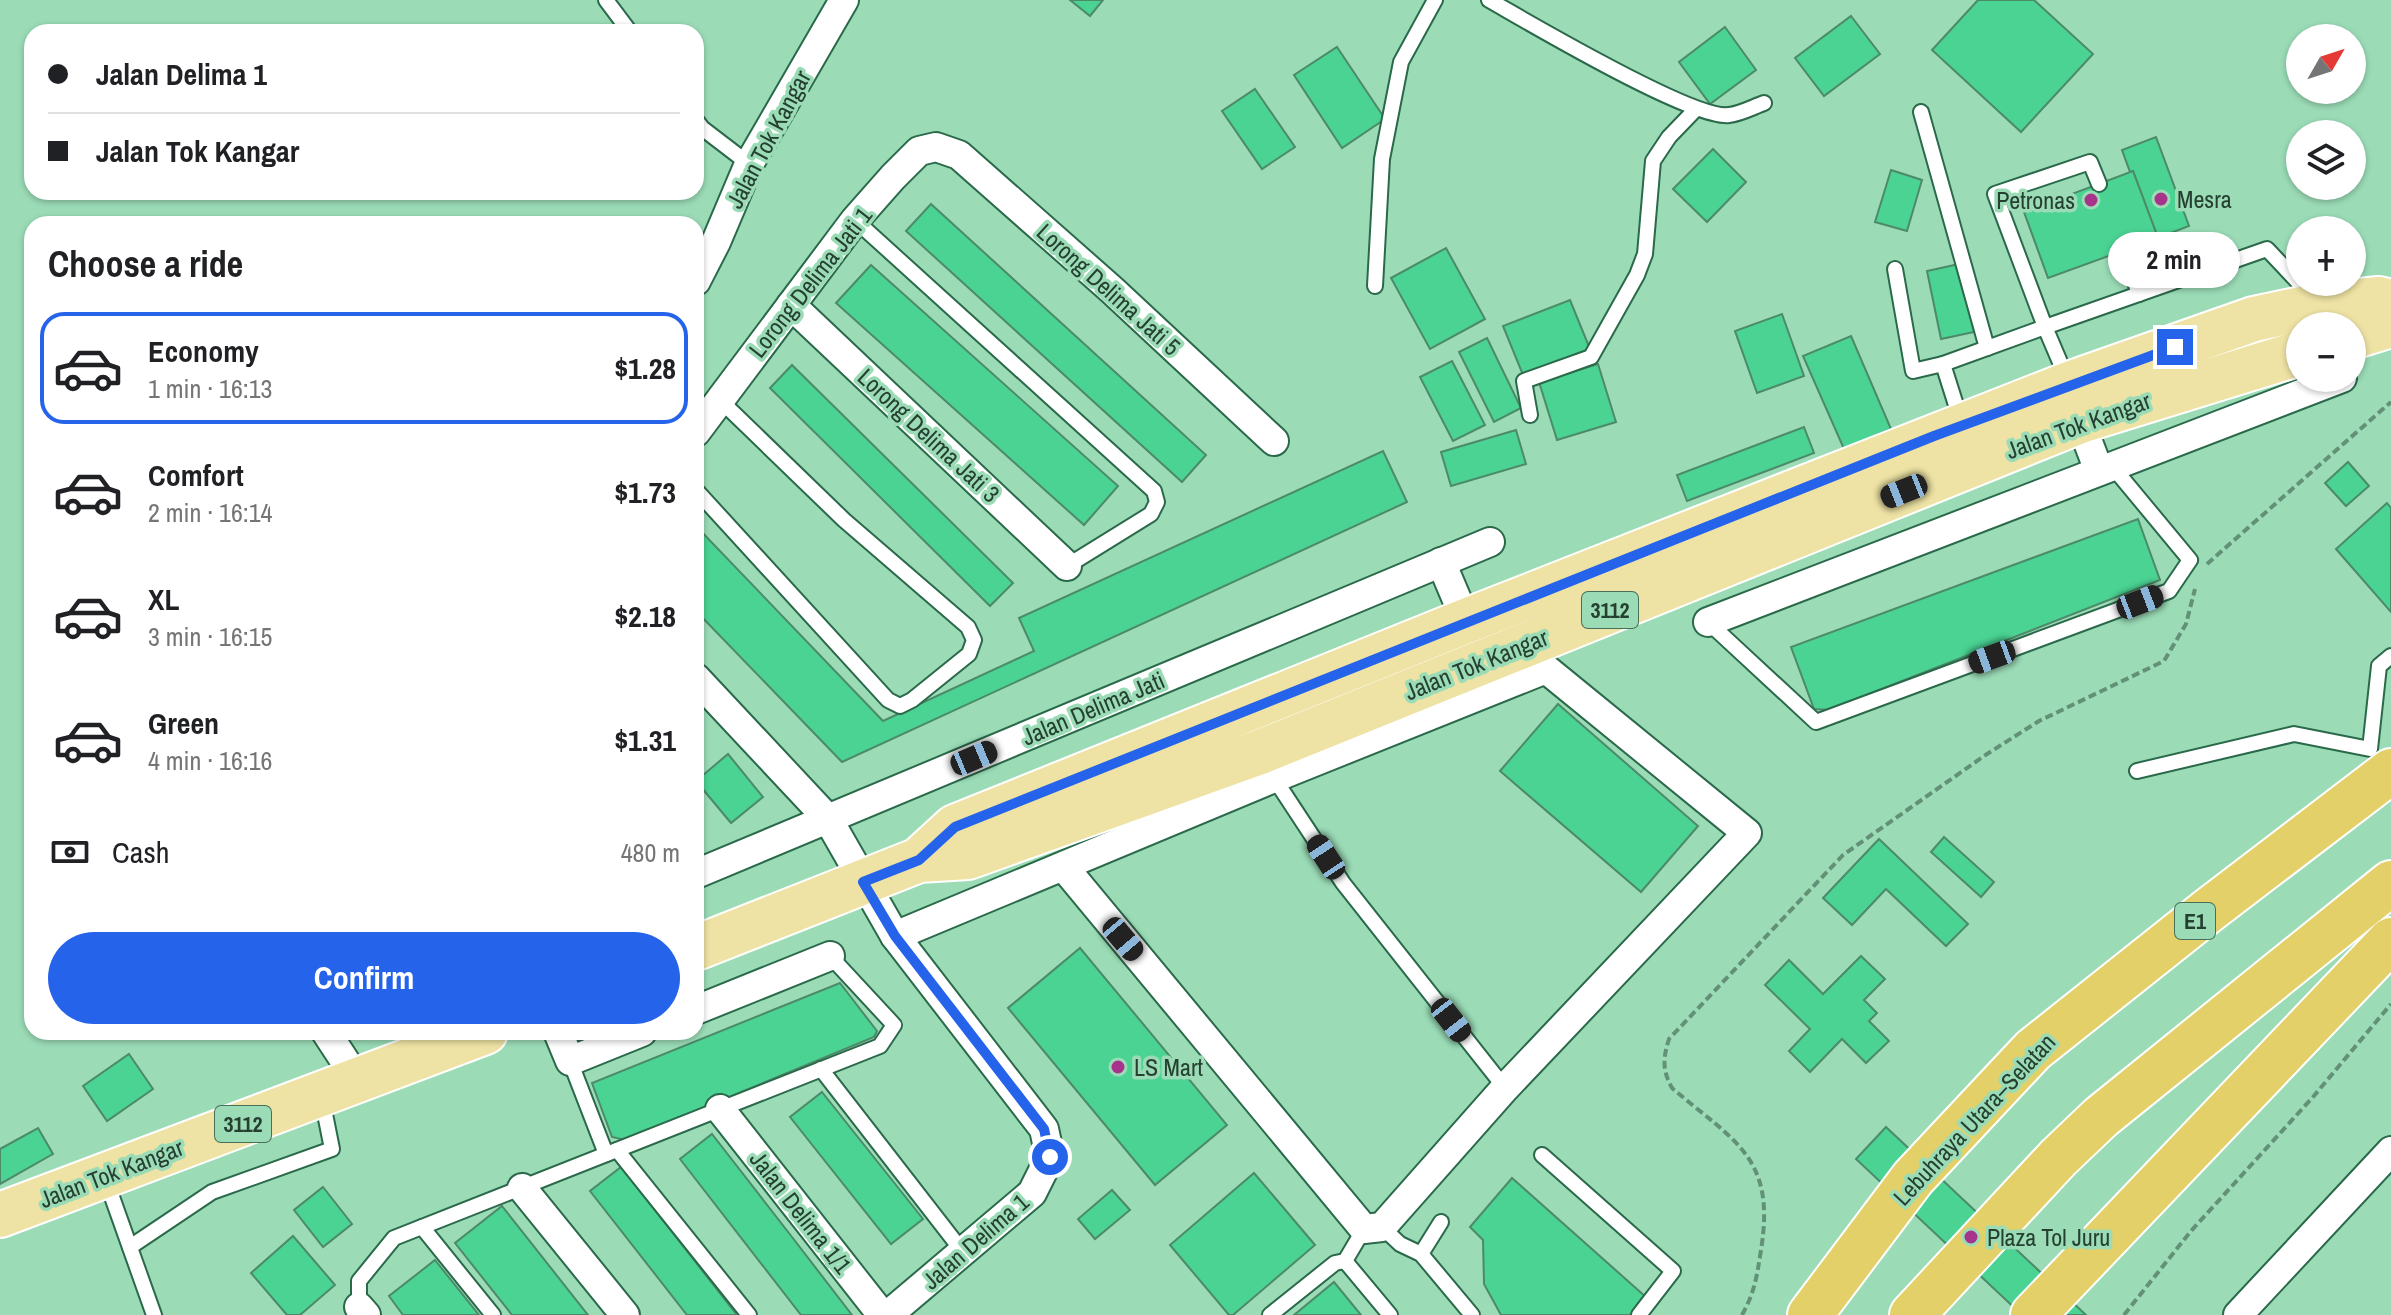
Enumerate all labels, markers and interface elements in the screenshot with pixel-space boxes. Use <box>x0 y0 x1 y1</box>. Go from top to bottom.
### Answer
north arrow <box>2286 24 2366 104</box>
map controls <box>2286 24 2366 392</box>
text: Jalan Delima 1 <box>96 54 267 94</box>
street label: Jalan Tok Kangar <box>718 64 818 213</box>
button: layers <box>2286 120 2366 200</box>
text: Jalan Tok Kangar <box>96 131 299 171</box>
place label: Mesra <box>2177 183 2232 215</box>
place label: Petronas <box>1996 184 2075 216</box>
marker: Mesra <box>2152 190 2170 208</box>
marker: Petronas <box>2082 191 2100 209</box>
street label: Lorong Delima Jati 1 <box>741 200 879 364</box>
street label: Lorong Delima Jati 5 <box>1030 216 1188 362</box>
button: + <box>2286 216 2366 296</box>
callout: 2 min <box>2109 231 2241 287</box>
text: Choose a ride <box>48 240 243 288</box>
text: 2 min <box>2146 242 2202 277</box>
button: − <box>2286 312 2366 392</box>
route end <box>2157 329 2193 365</box>
text: Economy <box>148 331 259 371</box>
icon: car <box>52 332 124 404</box>
text: $1.28 <box>614 348 676 388</box>
street label: Lorong Delima Jati 3 <box>851 361 1007 509</box>
text: 1 min · 16:13 <box>148 371 272 406</box>
street label: Jalan Tok Kangar <box>2001 384 2155 466</box>
text: Comfort <box>148 455 244 495</box>
icon: car <box>52 456 124 528</box>
car <box>1877 471 1931 511</box>
text: $1.73 <box>614 472 676 512</box>
text: 2 min · 16:14 <box>148 495 272 530</box>
text: XL <box>148 579 179 619</box>
icon: car <box>52 580 124 652</box>
car <box>2113 582 2167 622</box>
road number: 3112 <box>1582 592 1638 628</box>
text: $2.18 <box>614 596 676 636</box>
text: 3 min · 16:15 <box>148 619 272 654</box>
street label: Jalan Tok Kangar <box>1400 621 1553 707</box>
car <box>1965 638 2019 676</box>
street label: Jalan Delima Jati <box>1017 664 1169 752</box>
text: Green <box>148 703 219 743</box>
icon: car <box>52 704 124 776</box>
text: $1.31 <box>614 720 676 760</box>
car <box>947 738 1001 778</box>
text: 4 min · 16:16 <box>148 743 272 778</box>
icon: cash <box>48 830 92 874</box>
car <box>1303 830 1349 884</box>
text: Cash <box>112 832 169 872</box>
text: 480 m <box>621 835 680 870</box>
road number: E1 <box>2175 903 2215 939</box>
car <box>1098 913 1148 965</box>
button: Confirm <box>48 932 680 1024</box>
car <box>1427 994 1475 1046</box>
street label: Lebuhraya Utara–Selatan <box>1886 1026 2062 1212</box>
place label: LS Mart <box>1134 1051 1203 1083</box>
marker: LS Mart <box>1109 1058 1127 1076</box>
road number: 3112 <box>215 1106 271 1142</box>
street label: Jalan Tok Kangar <box>34 1131 188 1215</box>
route start <box>1032 1139 1068 1175</box>
street label: Jalan Delima 1/1 <box>743 1144 859 1280</box>
street label: Jalan Delima 1 <box>915 1186 1035 1296</box>
place label: Plaza Tol Juru <box>1987 1221 2110 1253</box>
marker: Plaza Tol Juru <box>1962 1228 1980 1246</box>

